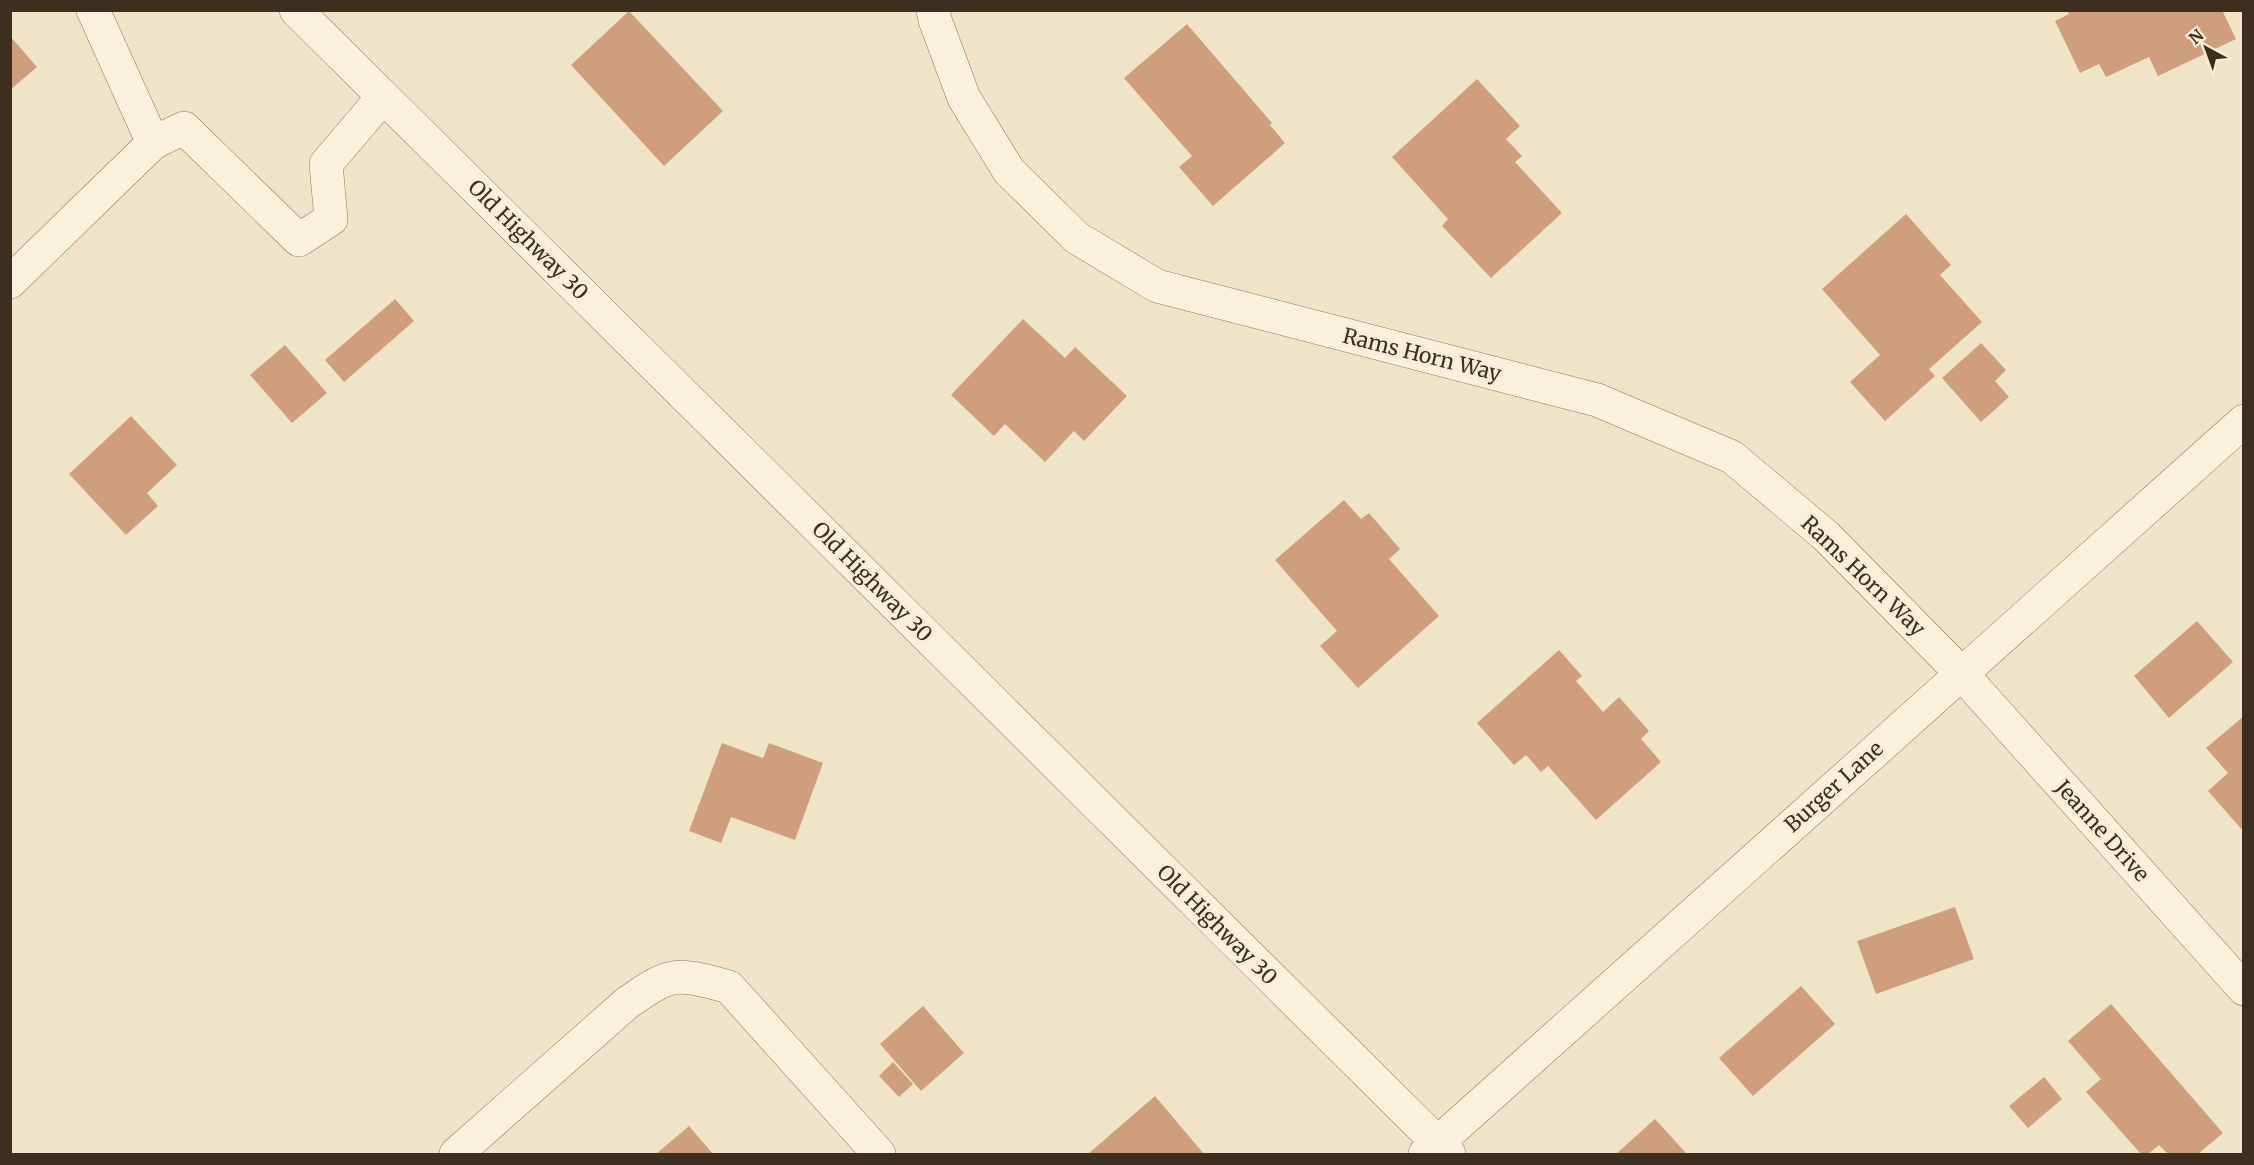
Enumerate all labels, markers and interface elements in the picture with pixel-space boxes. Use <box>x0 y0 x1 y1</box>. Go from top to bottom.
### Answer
north arrow <box>2176 18 2236 78</box>
text: N <box>2185 25 2208 48</box>
street label: Old Highway 30 <box>462 174 594 306</box>
street label: Rams Horn Way <box>1340 322 1505 387</box>
street label: Rams Horn Way <box>1796 510 1932 642</box>
street label: Old Highway 30 <box>806 516 938 648</box>
street label: Burger Lane <box>1779 735 1889 838</box>
street label: Jeanne Drive <box>2049 773 2155 887</box>
street label: Old Highway 30 <box>1151 859 1283 991</box>

